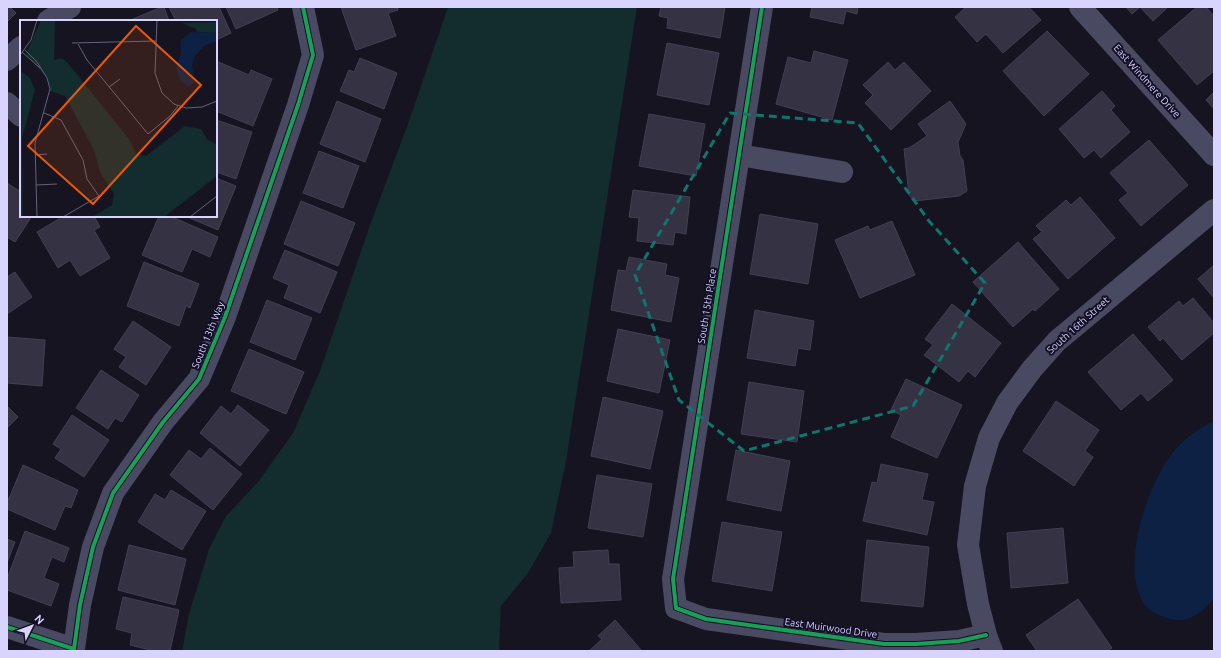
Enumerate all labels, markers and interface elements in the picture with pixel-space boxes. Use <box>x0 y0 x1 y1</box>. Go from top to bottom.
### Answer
inset map <box>20 20 217 217</box>
street label: East Windmere Drive <box>1111 42 1183 120</box>
street label: South 15th Place <box>696 268 718 344</box>
street label: South 16th Street <box>1045 294 1111 356</box>
street label: South 13th Way <box>190 300 226 370</box>
north arrow <box>12 606 52 646</box>
text: N <box>32 612 47 626</box>
street label: East Muirwood Drive <box>784 616 878 640</box>

